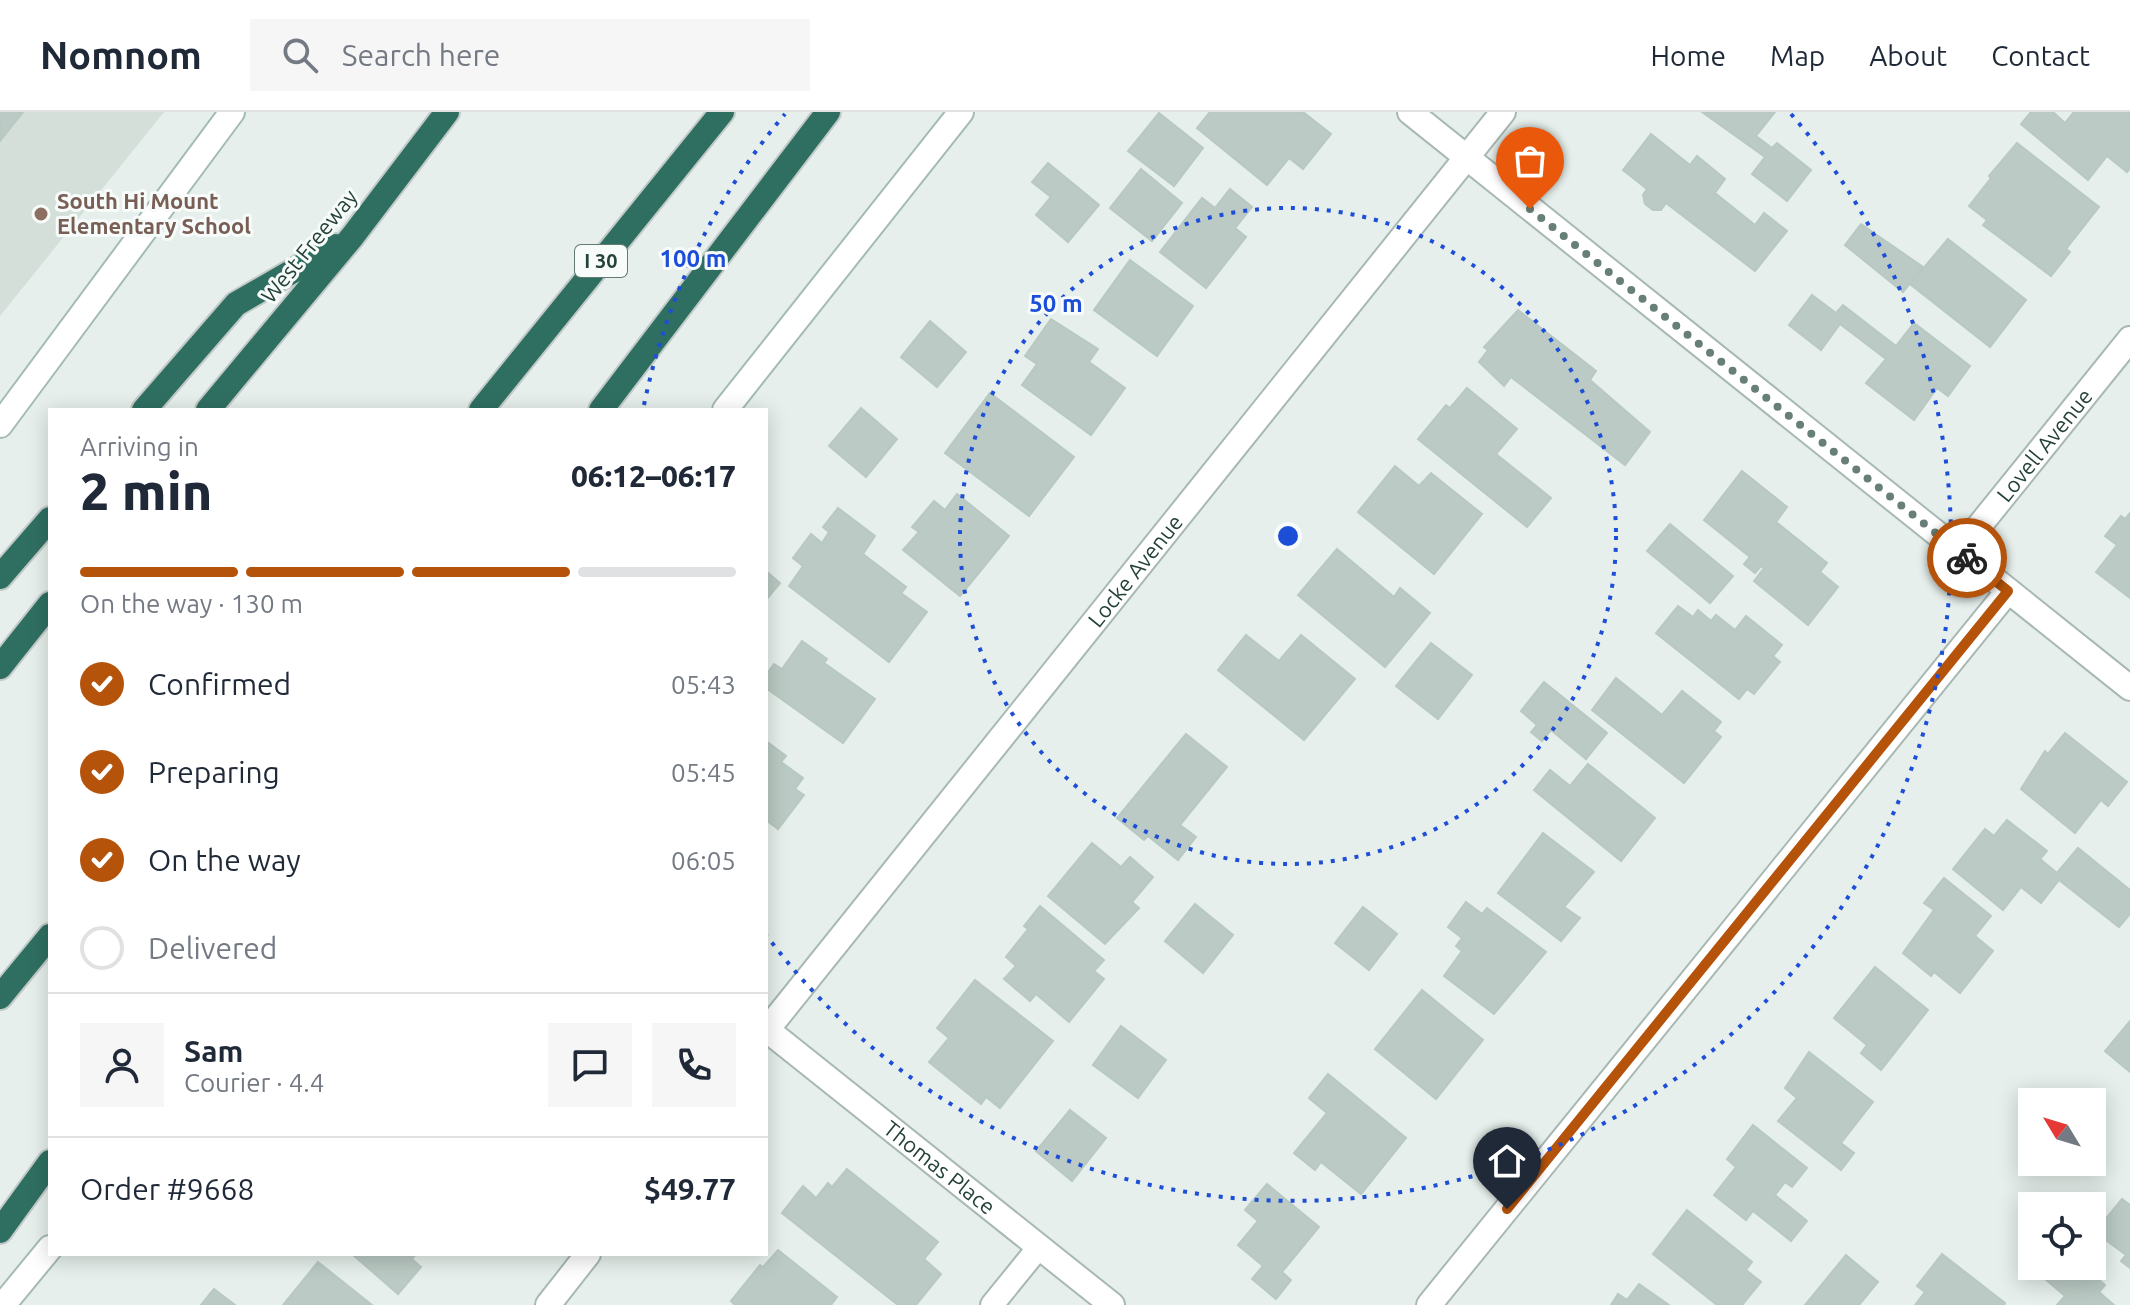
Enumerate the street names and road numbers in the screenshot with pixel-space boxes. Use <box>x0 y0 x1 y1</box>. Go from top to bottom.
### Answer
street label: West Freeway <box>255 184 362 307</box>
road number: I 30 <box>575 245 627 277</box>
street label: Lovell Avenue <box>1991 383 2097 506</box>
street label: Locke Avenue <box>1082 509 1187 631</box>
street label: Thomas Place <box>879 1115 1001 1219</box>

